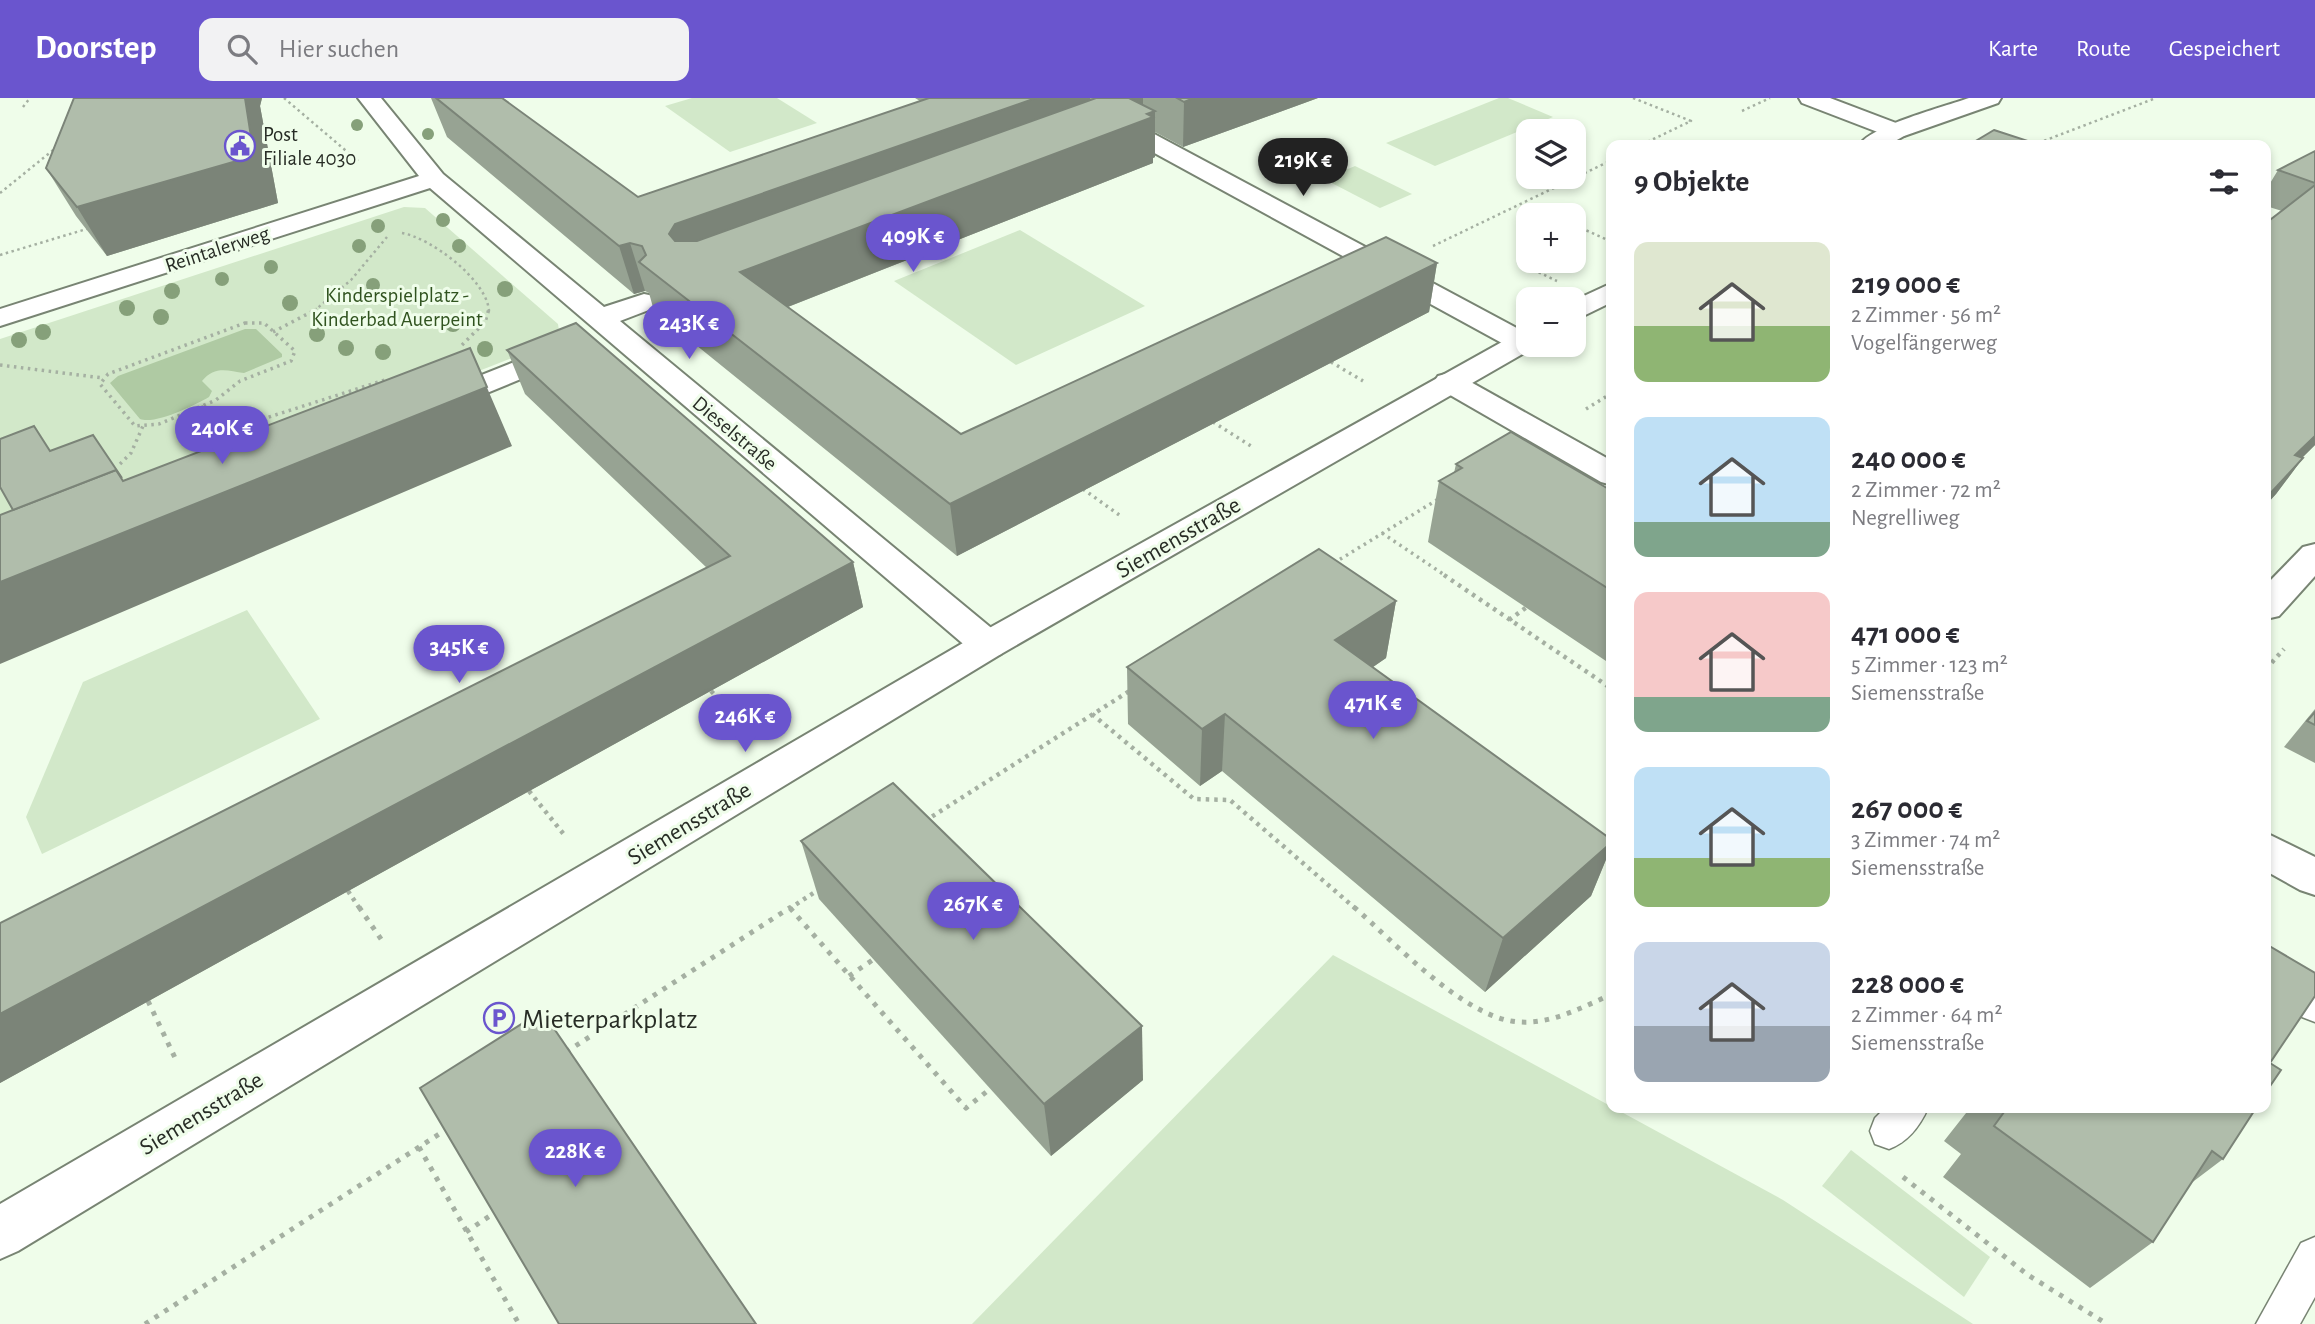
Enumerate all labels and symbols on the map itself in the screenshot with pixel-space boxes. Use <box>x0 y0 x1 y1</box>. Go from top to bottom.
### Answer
place label: Post Filiale 4030 <box>263 124 356 169</box>
public building icon: Post Filiale 4030 <box>223 129 257 163</box>
pin: 219K € <box>1246 139 1360 198</box>
pin: 409K € <box>856 214 970 274</box>
street label: Reintalerweg <box>162 223 273 276</box>
park label: Kinderspielplatz - Kinderbad Auerpeint <box>311 285 483 330</box>
pin: 243K € <box>632 302 746 361</box>
street label: Dieselstraße <box>688 392 781 475</box>
pin: 240K € <box>165 406 279 466</box>
street label: Siemensstraße <box>1112 493 1245 583</box>
pin: 345K € <box>402 626 516 685</box>
pin: 471K € <box>1316 682 1430 741</box>
pin: 246K € <box>688 694 802 754</box>
street label: Siemensstraße <box>624 778 755 870</box>
pin: 267K € <box>916 882 1030 942</box>
parking icon: Mieterparkplatz <box>482 1001 516 1035</box>
place label: Mieterparkplatz <box>522 1006 698 1034</box>
street label: Siemensstraße <box>136 1068 267 1160</box>
pin: 228K € <box>518 1130 632 1189</box>

